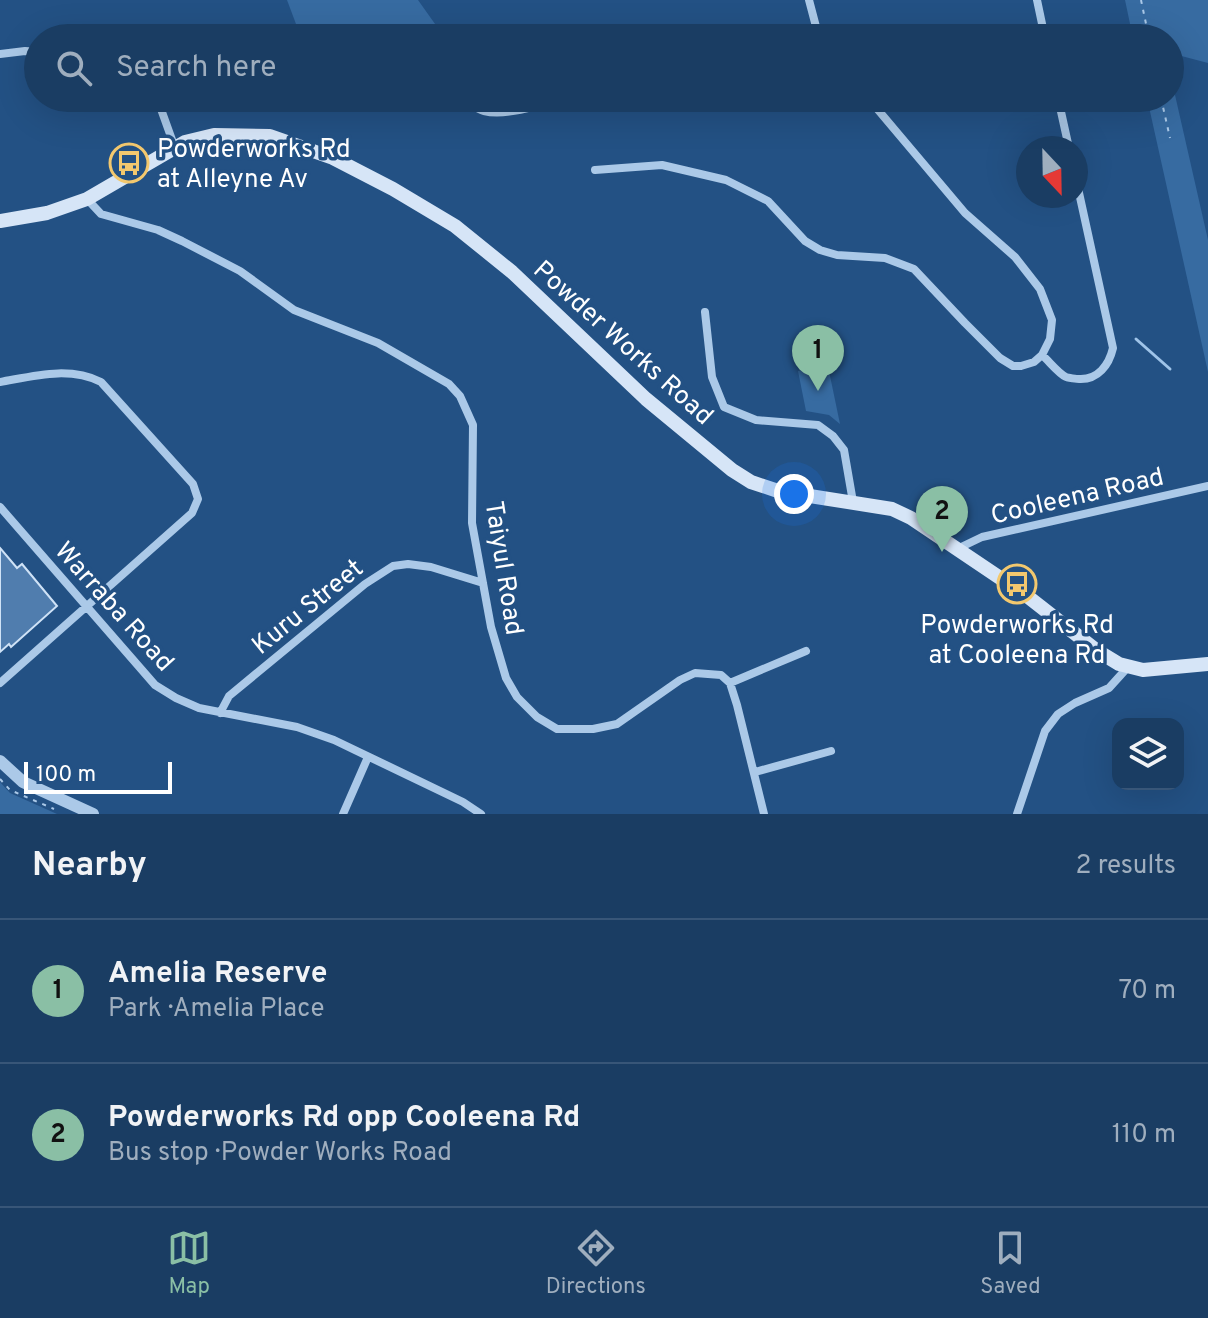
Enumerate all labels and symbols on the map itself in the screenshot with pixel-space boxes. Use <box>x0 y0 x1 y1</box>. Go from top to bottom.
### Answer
place label: Powderworks Rd at Alleyne Av <box>157 134 351 197</box>
north arrow <box>1016 136 1088 208</box>
bus stop icon: Powderworks Rd at Alleyne Av <box>108 142 150 184</box>
street label: Powder Works Road <box>525 254 719 433</box>
pin: 1 <box>792 325 844 391</box>
street label: Cooleena Road <box>988 461 1167 533</box>
your location <box>774 474 814 514</box>
pin: 2 <box>916 486 968 552</box>
street label: Taiyul Road <box>476 499 529 638</box>
street label: Warraba Road <box>46 536 180 679</box>
street label: Kuru Street <box>246 553 371 663</box>
bus stop icon: Powderworks Rd at Cooleena Rd <box>996 563 1038 605</box>
place label: Powderworks Rd at Cooleena Rd <box>920 610 1114 673</box>
scale bar <box>24 758 172 794</box>

